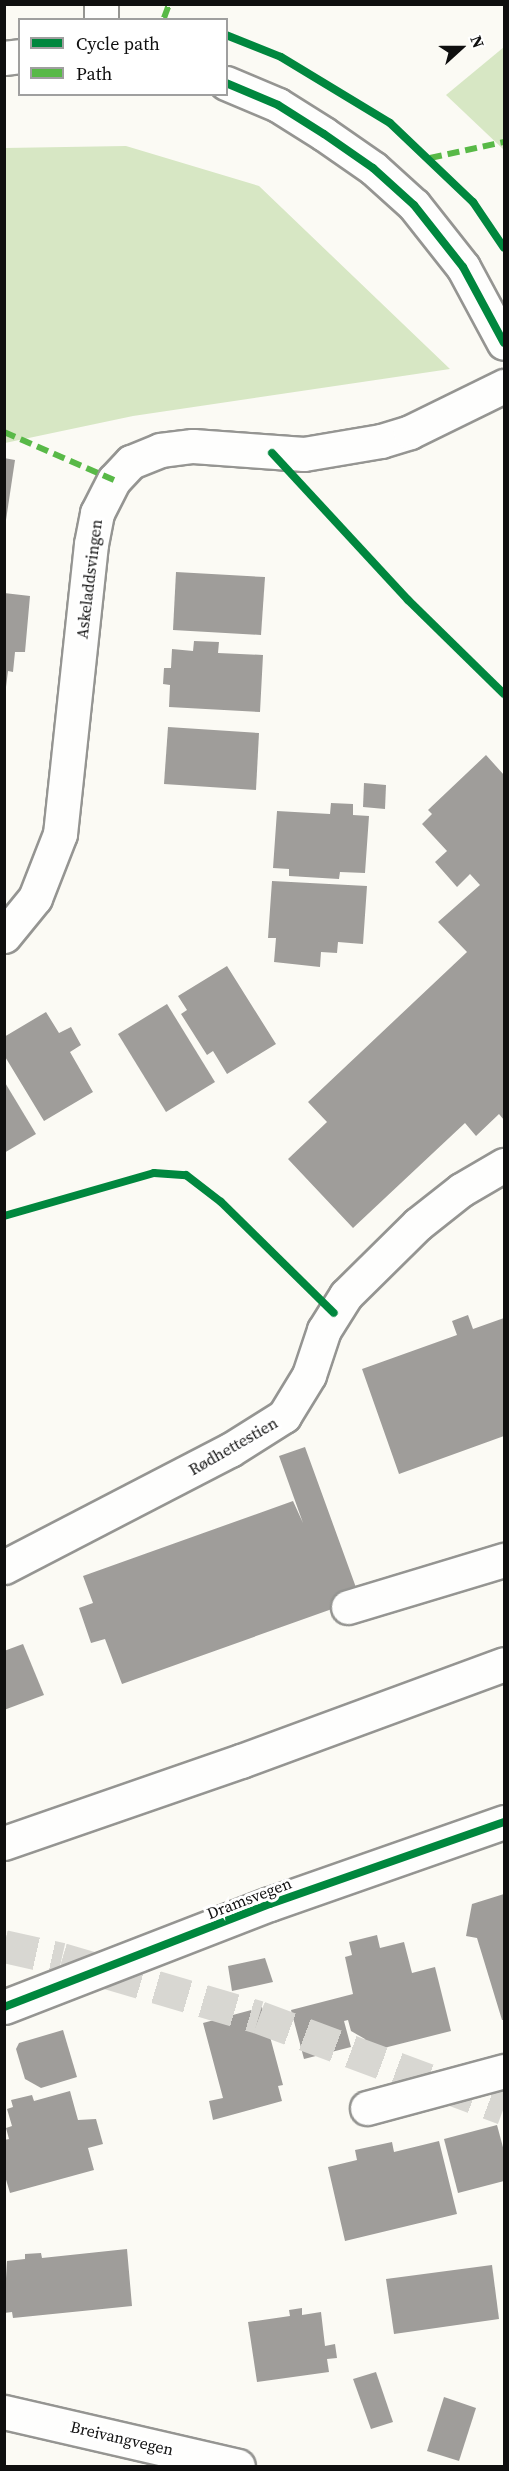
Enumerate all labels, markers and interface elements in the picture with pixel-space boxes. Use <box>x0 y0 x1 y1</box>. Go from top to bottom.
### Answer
legend <box>18 18 228 96</box>
north arrow <box>431 18 491 78</box>
text: Cycle path <box>76 31 160 56</box>
text: N <box>465 32 490 51</box>
text: Path <box>76 61 112 86</box>
street label: Askeladdsvingen <box>72 518 106 640</box>
street label: Rødhettestien <box>185 1413 281 1479</box>
street label: Dramsvegen <box>204 1873 294 1923</box>
street label: Breivangvegen <box>69 2417 175 2459</box>

